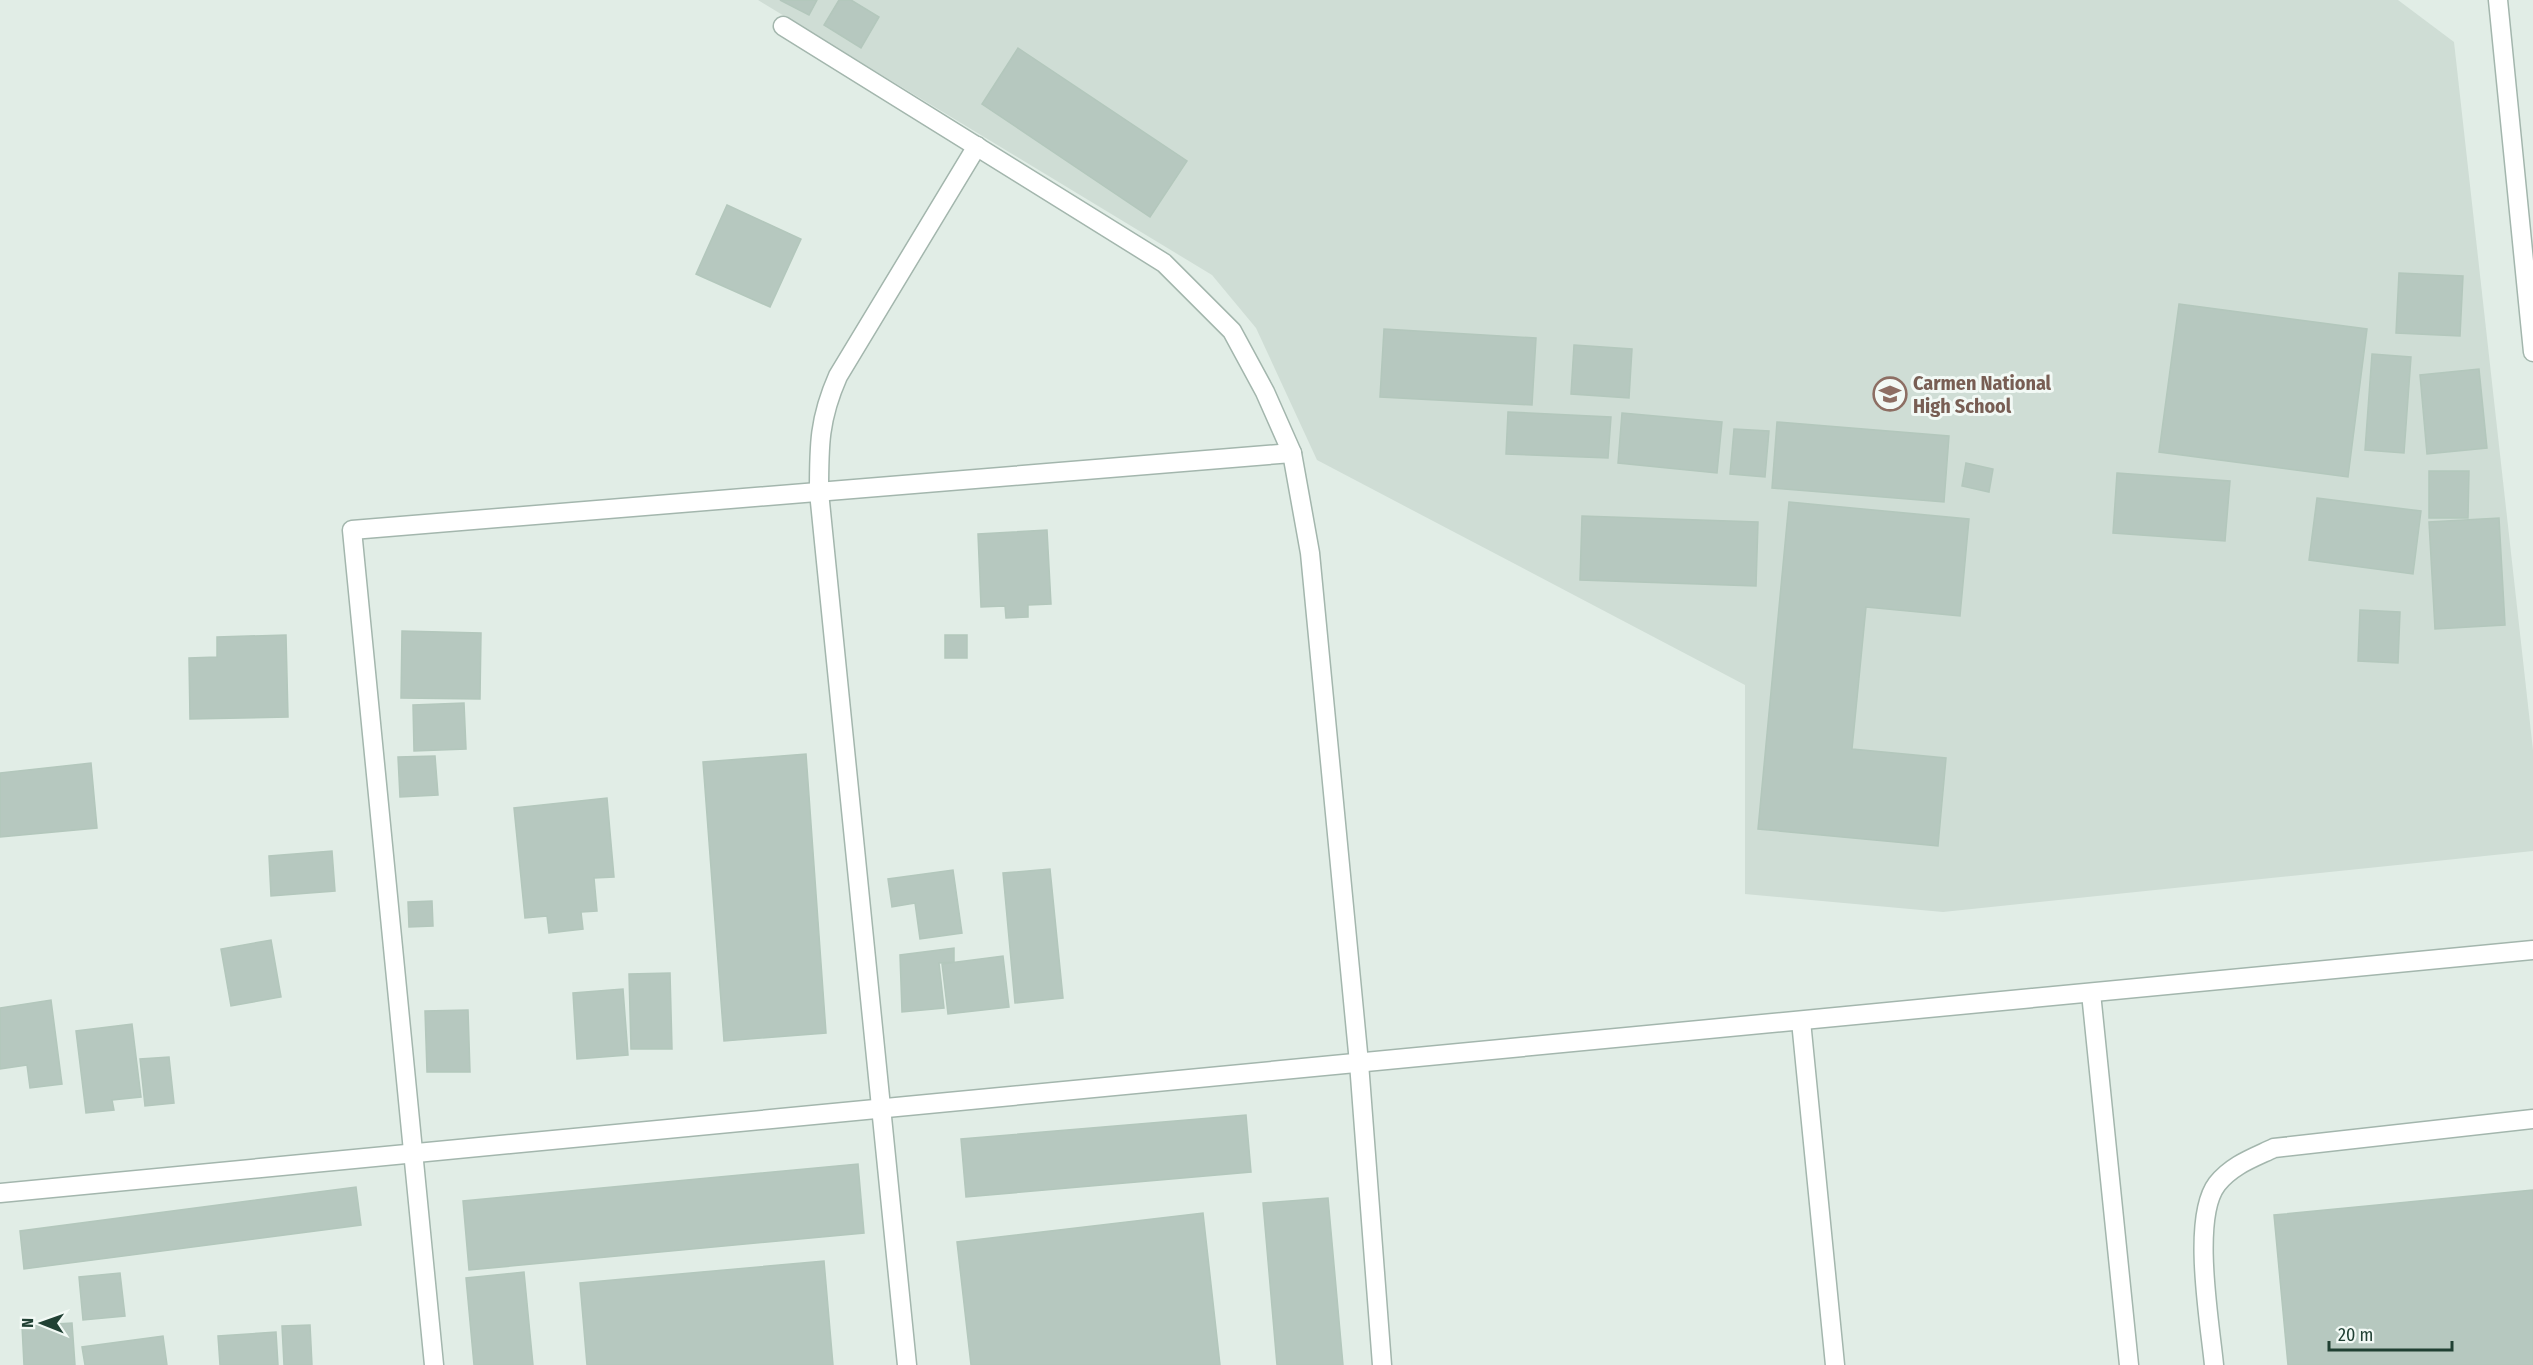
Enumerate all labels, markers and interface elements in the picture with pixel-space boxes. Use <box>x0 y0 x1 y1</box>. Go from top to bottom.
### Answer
place label: Carmen National High School <box>1913 371 2052 418</box>
school or university icon: Carmen National High School <box>1872 376 1908 412</box>
north arrow <box>12 1293 72 1353</box>
scale bar <box>2329 1314 2452 1352</box>
text: N <box>18 1318 37 1328</box>
text: 20 m <box>2338 1324 2373 1346</box>

